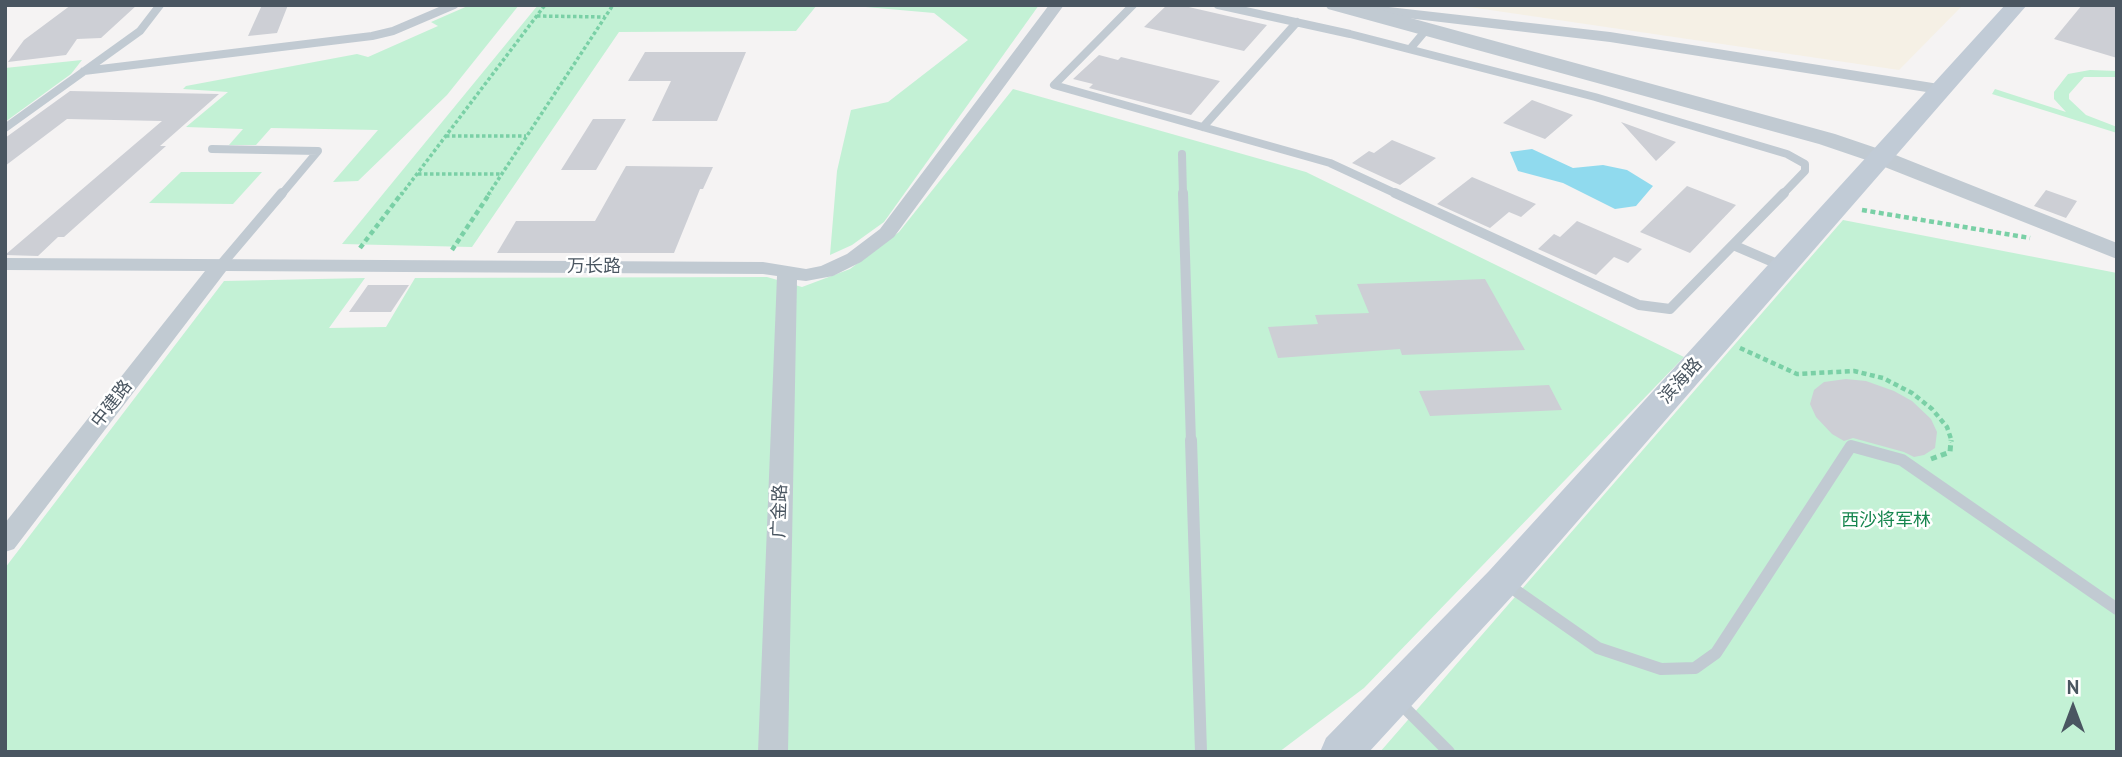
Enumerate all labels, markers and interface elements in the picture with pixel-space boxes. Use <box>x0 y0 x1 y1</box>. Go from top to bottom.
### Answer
street label: 万长路 <box>567 256 621 278</box>
street label: 滨海路 <box>1655 354 1707 408</box>
street label: 中建路 <box>87 376 137 432</box>
street label: 广金路 <box>768 484 792 538</box>
park label: 西沙将军林 <box>1841 510 1931 532</box>
north arrow <box>2038 673 2108 743</box>
text: N <box>2067 675 2079 699</box>

